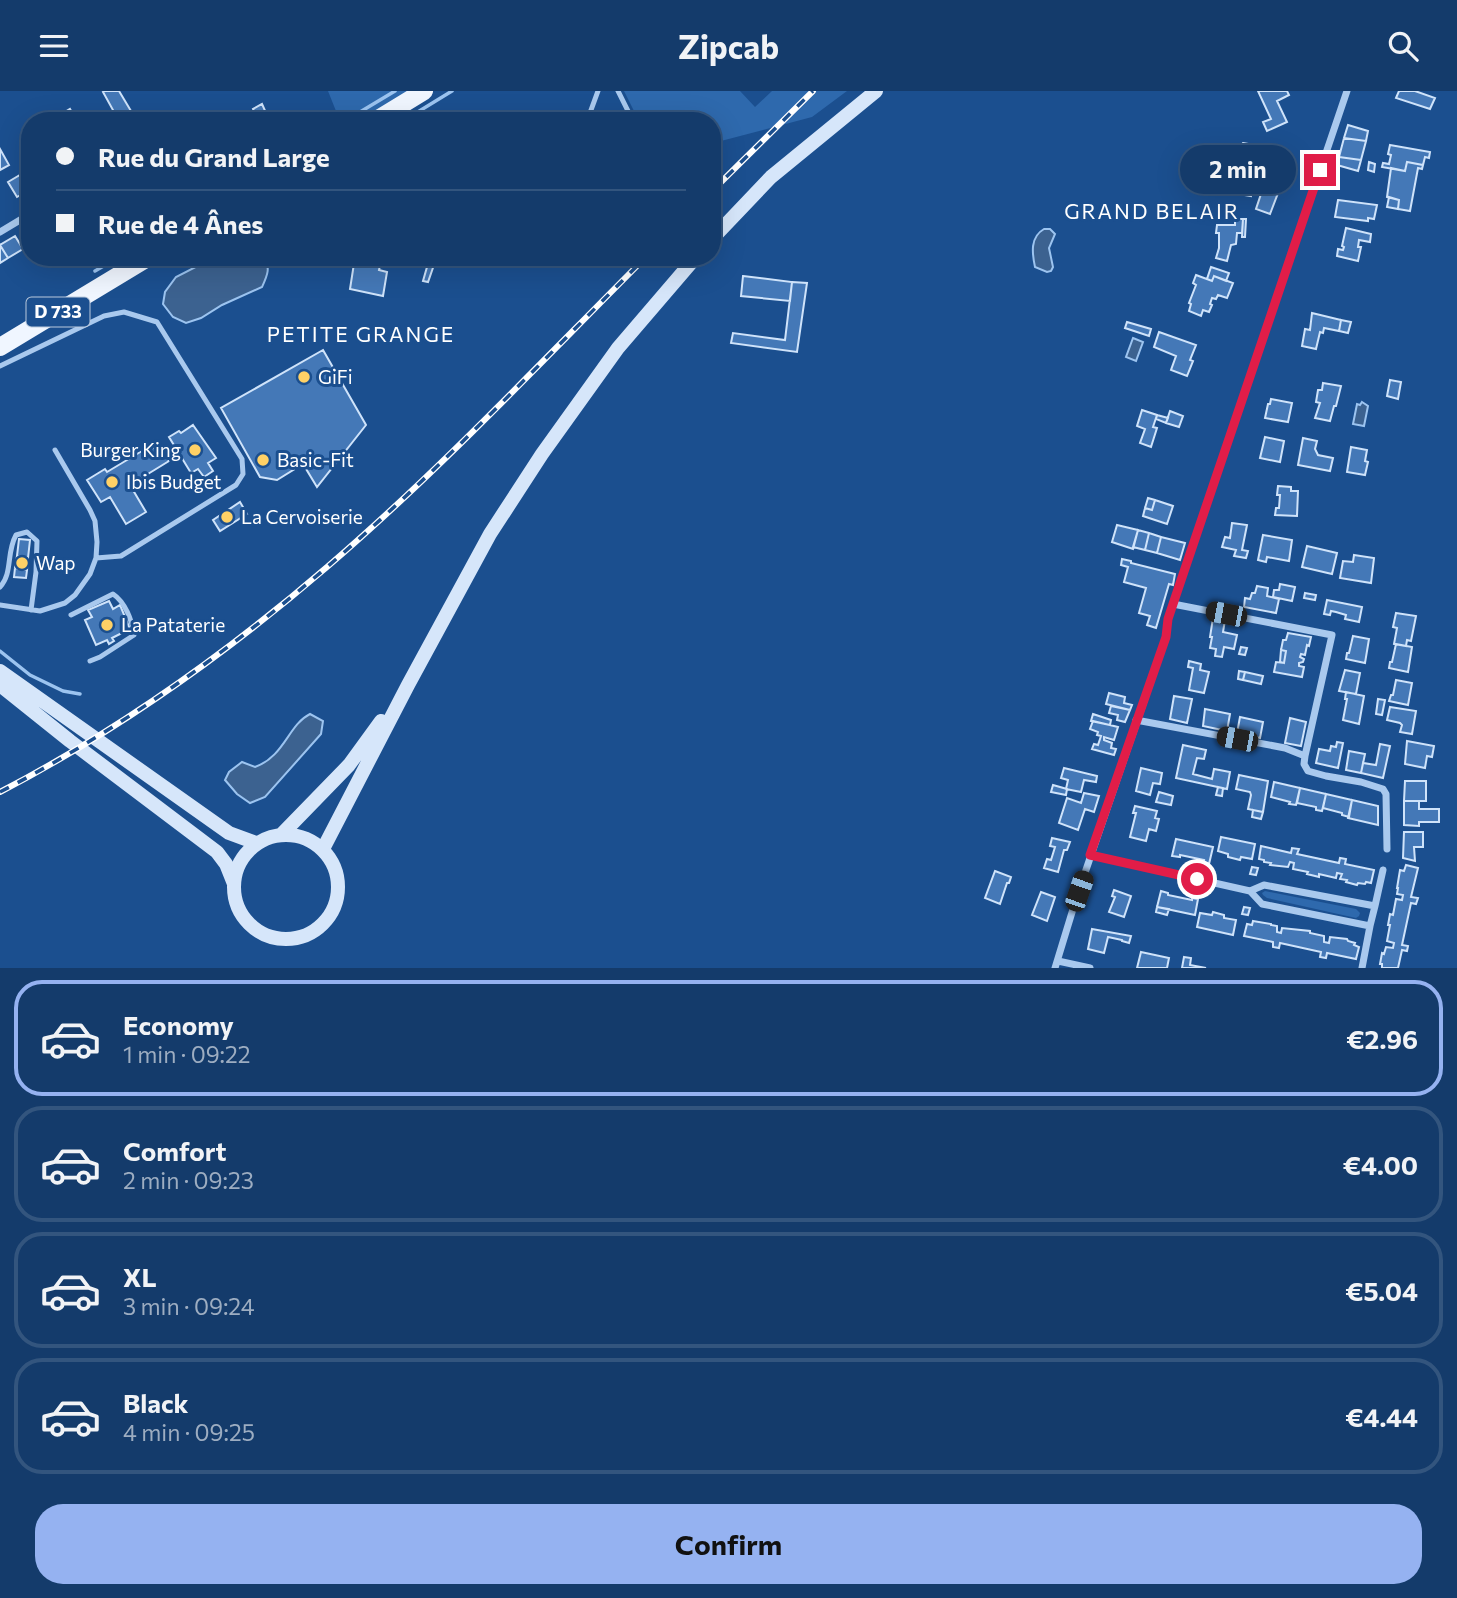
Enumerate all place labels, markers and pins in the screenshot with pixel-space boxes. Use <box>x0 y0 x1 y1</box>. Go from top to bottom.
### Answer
place label: GiFi <box>318 365 353 388</box>
marker: GiFi <box>296 369 312 385</box>
place label: Burger King <box>80 438 181 461</box>
marker: Burger King <box>187 442 203 458</box>
place label: Basic-Fit <box>277 448 354 471</box>
marker: Basic-Fit <box>255 452 271 468</box>
place label: Ibis Budget <box>126 470 222 493</box>
marker: Ibis Budget <box>104 474 120 490</box>
place label: La Cervoiserie <box>241 505 363 528</box>
marker: La Cervoiserie <box>219 509 235 525</box>
place label: Wap <box>36 551 76 574</box>
marker: Wap <box>14 555 30 571</box>
place label: La Pataterie <box>121 613 225 636</box>
marker: La Pataterie <box>99 617 115 633</box>

